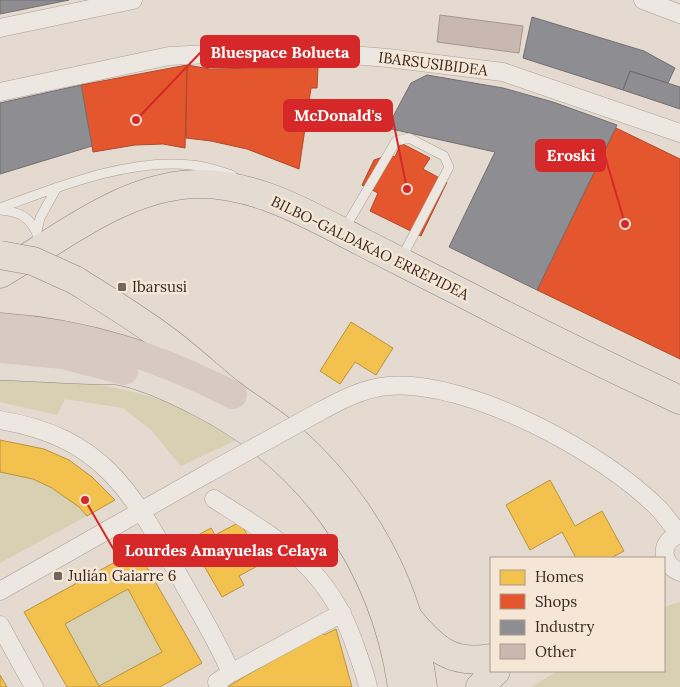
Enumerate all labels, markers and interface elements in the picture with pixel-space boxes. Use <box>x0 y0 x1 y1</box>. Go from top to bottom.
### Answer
callout: Bluespace Bolueta <box>201 36 359 67</box>
text: Bluespace Bolueta <box>211 42 350 62</box>
street label: IBARSUSIBIDEA <box>377 47 489 80</box>
callout: McDonald's <box>284 100 392 131</box>
text: McDonald's <box>294 105 382 125</box>
callout: Eroski <box>536 140 605 171</box>
text: Eroski <box>546 145 596 165</box>
street label: BILBO-GALDAKAO ERREPIDEA <box>268 191 473 304</box>
place label: Ibarsusi <box>132 277 187 296</box>
marker: Ibarsusi <box>116 281 128 293</box>
callout: Lourdes Amayuelas Celaya <box>114 535 337 566</box>
text: Lourdes Amayuelas Celaya <box>125 540 328 560</box>
legend <box>490 557 665 672</box>
place label: Julián Gaiarre 6 <box>67 566 176 585</box>
text: Homes <box>535 567 584 586</box>
marker: Julián Gaiarre 6 <box>52 570 64 582</box>
text: Shops <box>535 592 577 611</box>
text: Industry <box>535 617 594 636</box>
text: Other <box>535 642 577 661</box>

